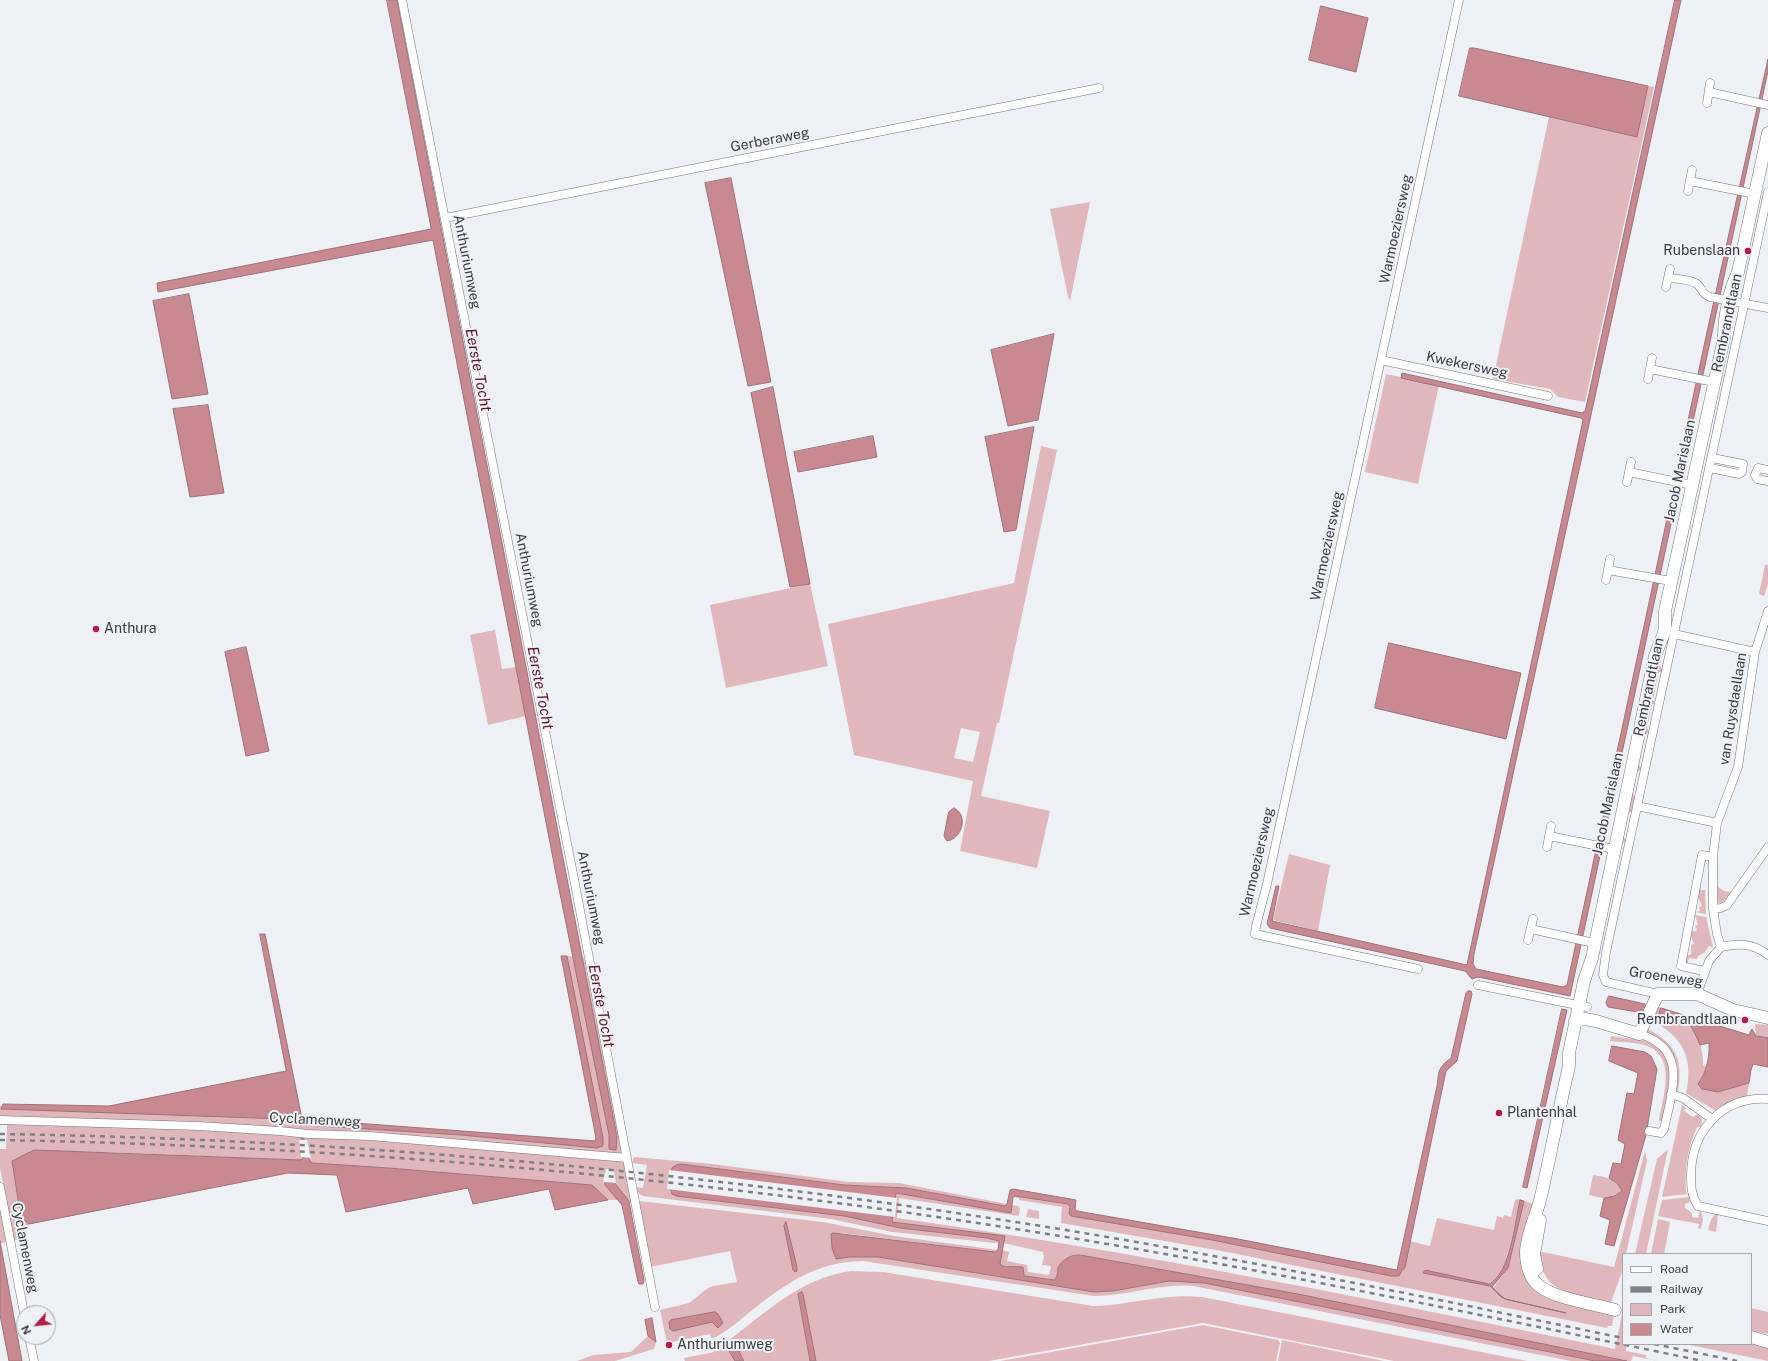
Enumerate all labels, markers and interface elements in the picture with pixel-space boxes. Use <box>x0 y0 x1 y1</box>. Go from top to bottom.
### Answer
street label: Gerberaweg <box>729 124 811 156</box>
street label: Warmoeziersweg <box>1376 173 1416 285</box>
street label: Anthuriumweg <box>450 213 484 311</box>
place label: Rubenslaan <box>1663 243 1740 259</box>
marker: Rubenslaan <box>1743 246 1753 256</box>
street label: Rembrandtlaan <box>1708 272 1746 374</box>
water label: Eerste Tocht <box>461 327 495 413</box>
street label: Kwekersweg <box>1425 348 1509 382</box>
street label: Jacob Marislaan <box>1661 418 1699 524</box>
street label: Warmoeziersweg <box>1307 490 1347 602</box>
street label: Anthuriumweg <box>512 531 546 629</box>
place label: Anthura <box>104 621 156 637</box>
marker: Anthura <box>91 624 101 634</box>
street label: Rembrandtlaan <box>1630 636 1668 738</box>
water label: Eerste Tocht <box>523 645 557 731</box>
street label: van Ruysdaellaan <box>1716 651 1750 767</box>
street label: Jacob Marislaan <box>1589 751 1627 857</box>
street label: Warmoeziersweg <box>1236 806 1278 918</box>
street label: Anthuriumweg <box>574 849 608 947</box>
water label: Eerste Tocht <box>584 963 618 1049</box>
street label: Groeneweg <box>1628 963 1704 991</box>
place label: Rembrandtlaan <box>1637 1012 1737 1028</box>
marker: Rembrandtlaan <box>1740 1015 1750 1025</box>
place label: Plantenhal <box>1507 1105 1577 1121</box>
marker: Plantenhal <box>1494 1108 1504 1118</box>
street label: Cyclamenweg <box>269 1109 361 1131</box>
street label: Cyclamenweg <box>8 1201 42 1295</box>
legend <box>1622 1253 1752 1345</box>
text: Road <box>1660 1262 1688 1276</box>
text: Railway <box>1660 1282 1703 1296</box>
text: Park <box>1660 1302 1686 1316</box>
north arrow <box>16 1305 56 1345</box>
text: Water <box>1660 1322 1693 1336</box>
text: N <box>19 1323 34 1337</box>
place label: Anthuriumweg <box>677 1337 773 1353</box>
marker: Anthuriumweg <box>664 1340 674 1350</box>

